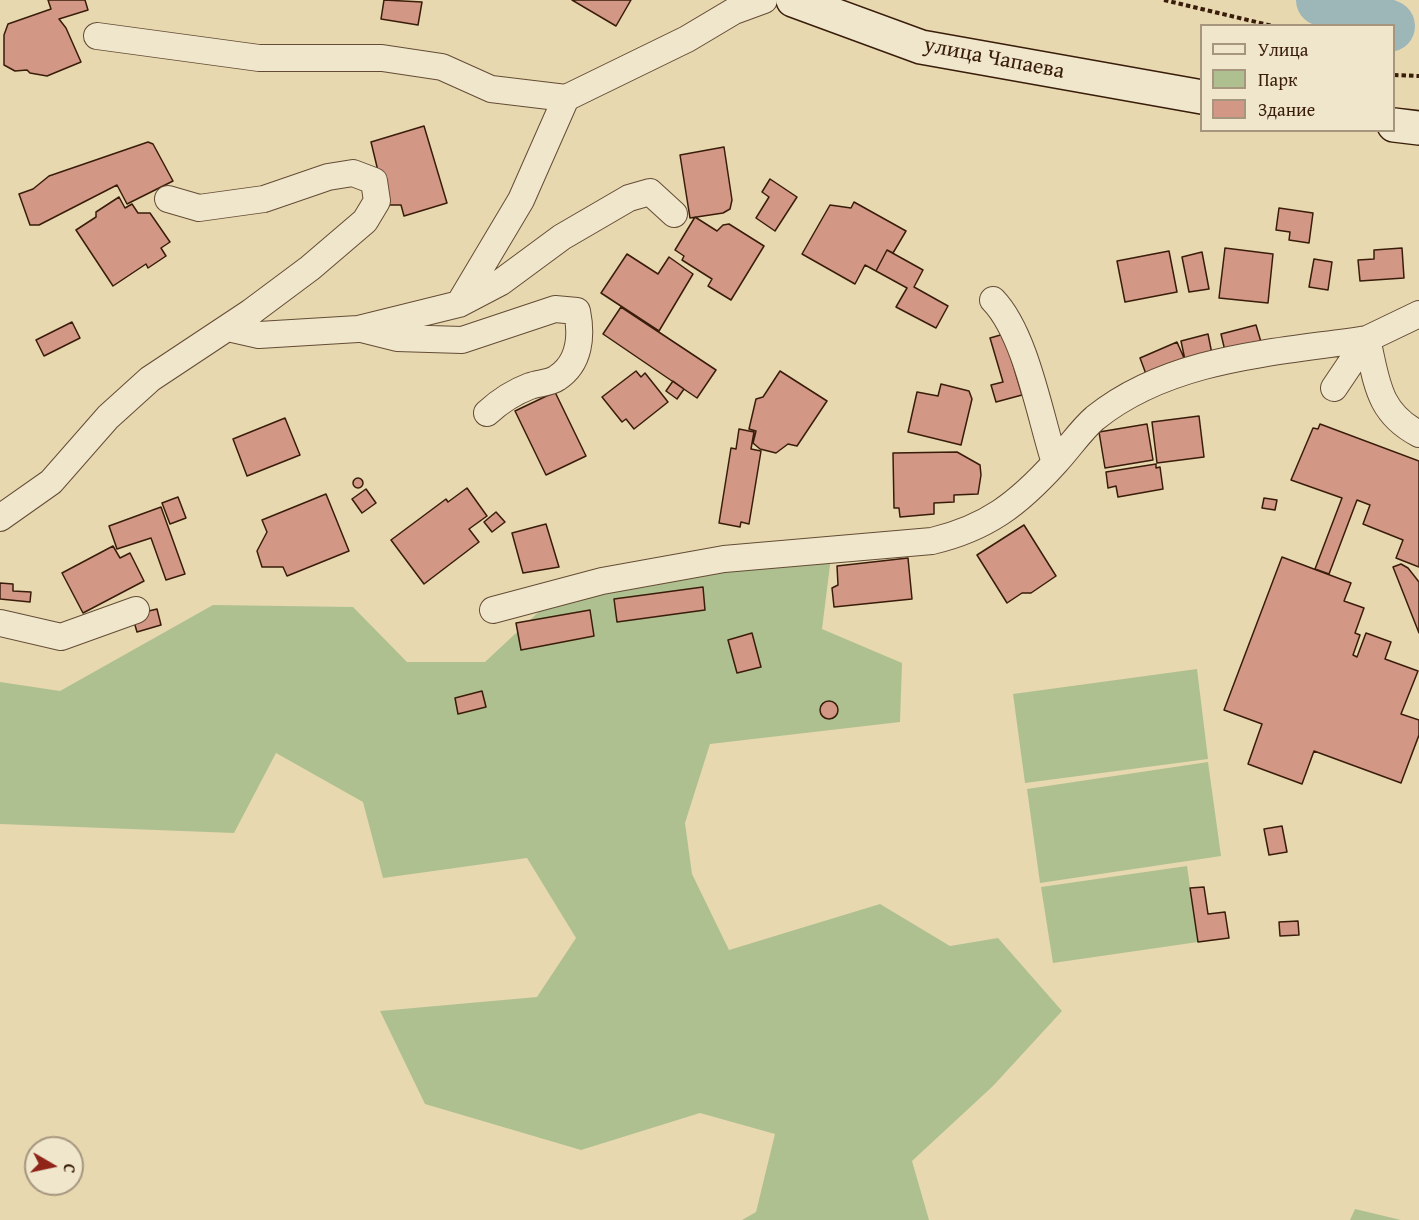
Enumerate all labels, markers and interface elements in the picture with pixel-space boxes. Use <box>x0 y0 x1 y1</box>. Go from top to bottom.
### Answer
legend <box>1200 24 1395 132</box>
street label: улица Чапаева <box>922 32 1066 86</box>
text: Улица <box>1258 36 1308 63</box>
text: Парк <box>1258 66 1297 93</box>
text: Здание <box>1258 96 1315 123</box>
north arrow <box>24 1136 84 1196</box>
text: С <box>57 1162 82 1175</box>

